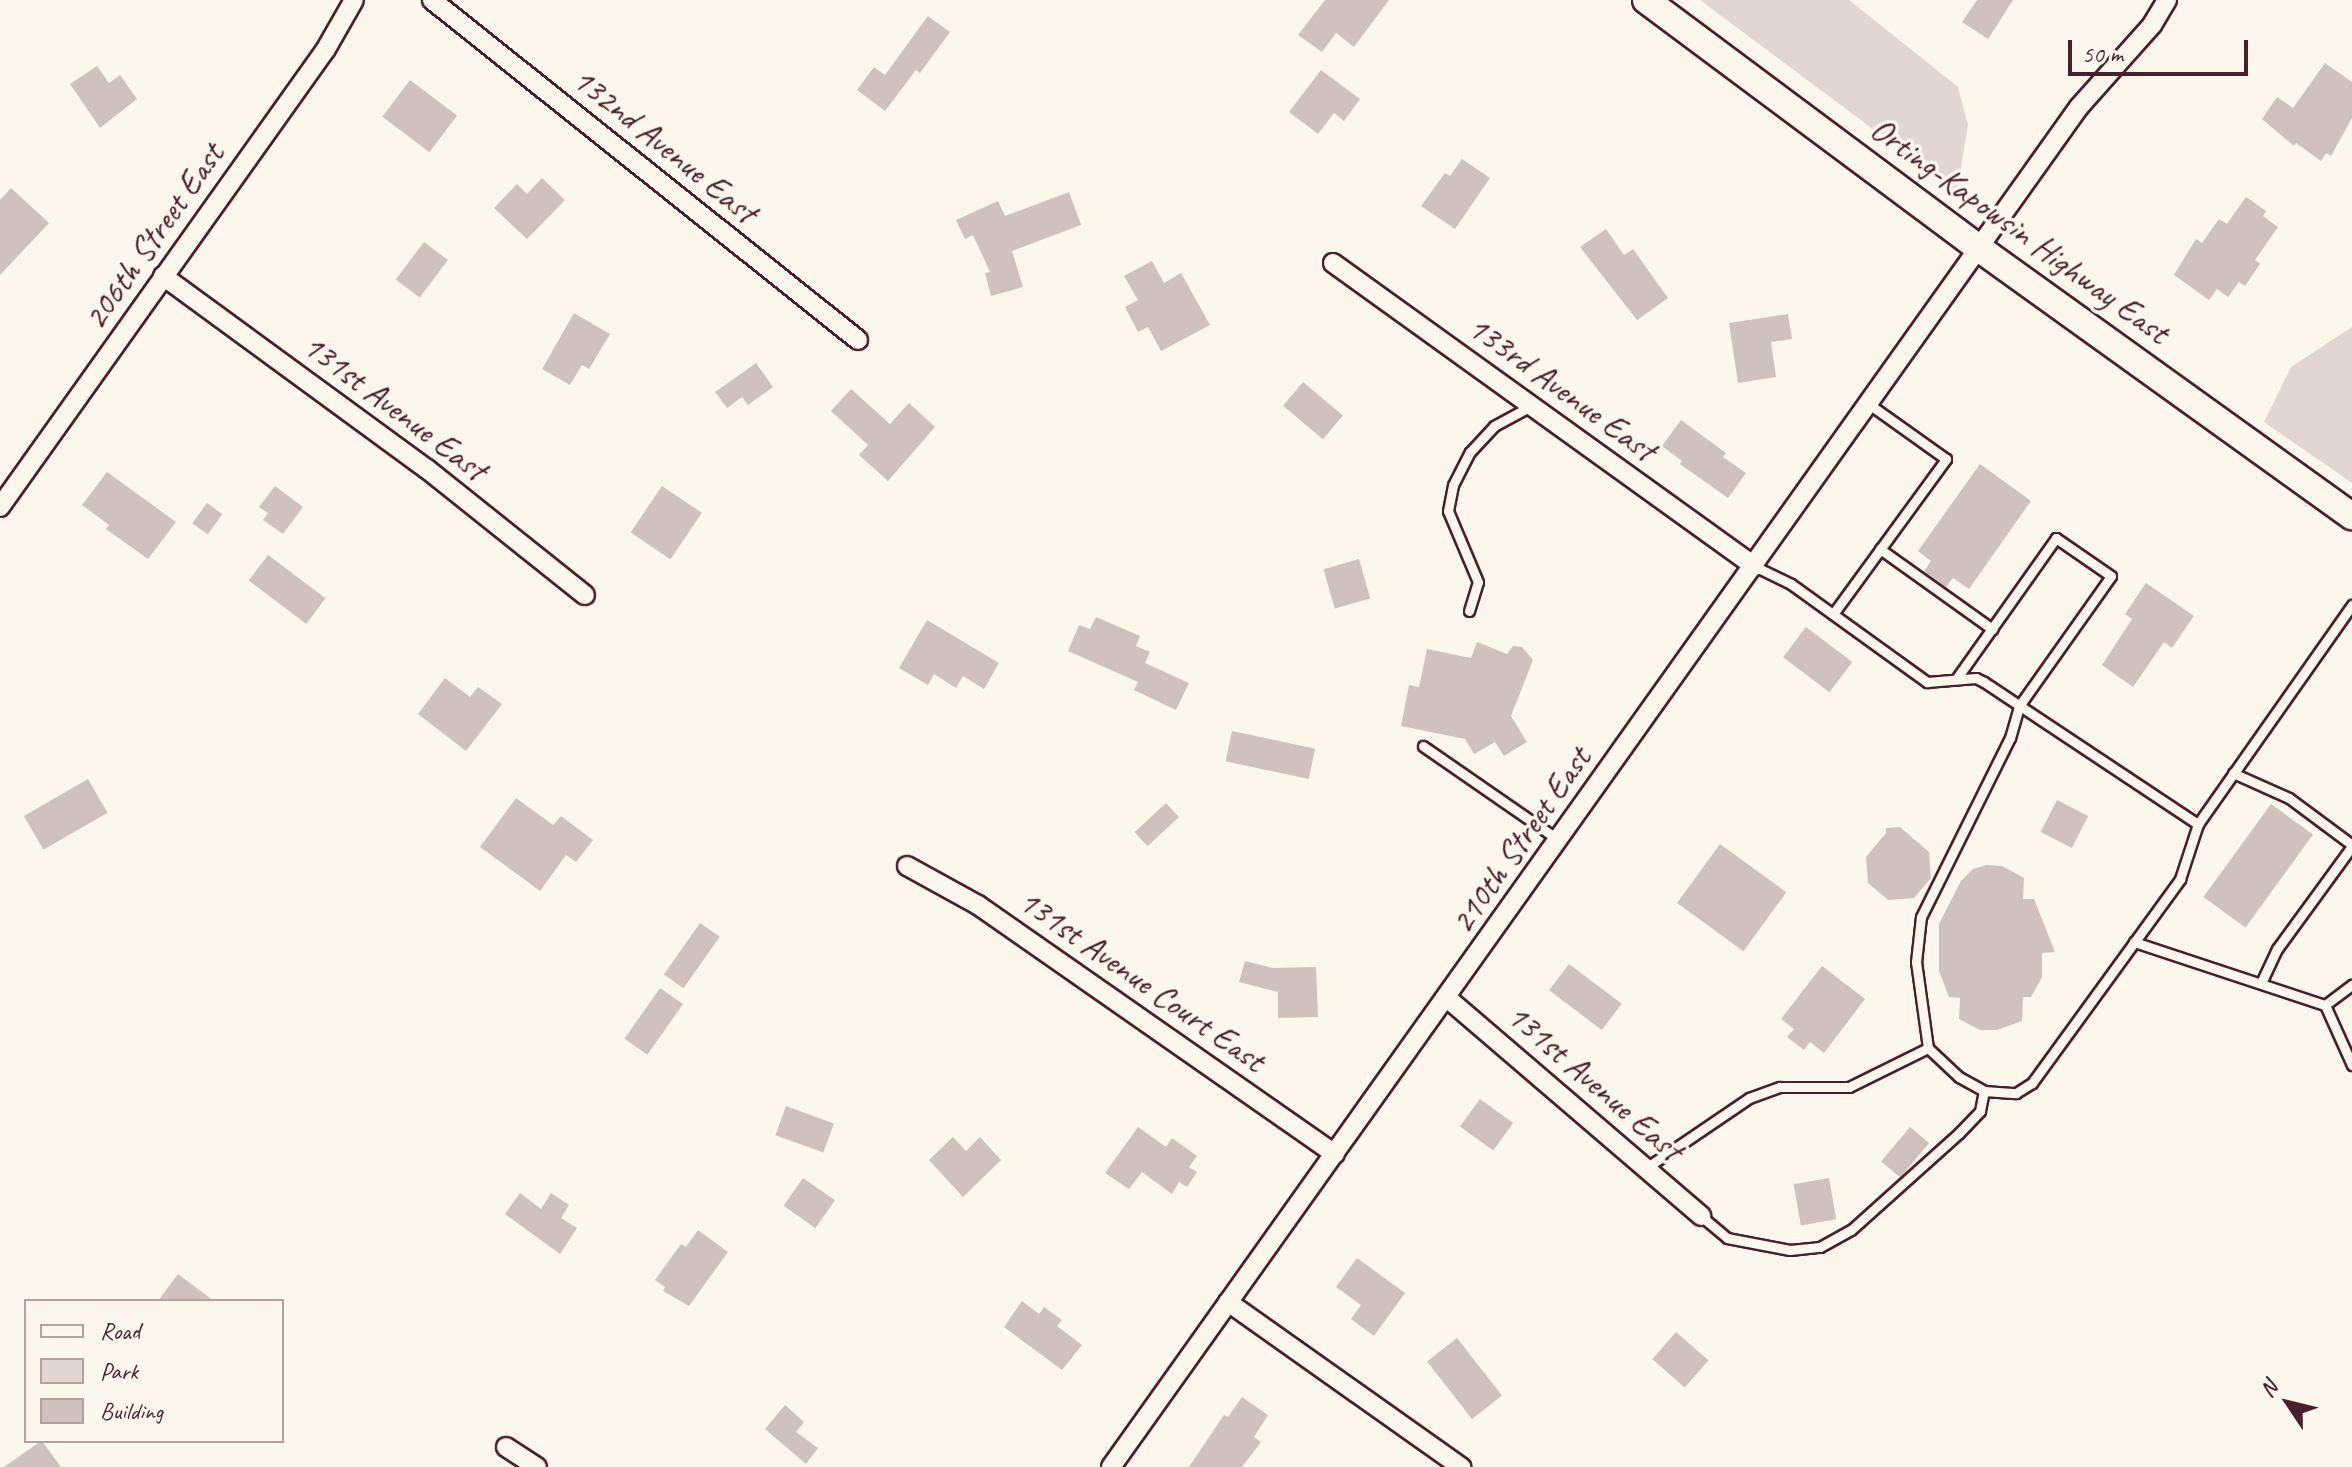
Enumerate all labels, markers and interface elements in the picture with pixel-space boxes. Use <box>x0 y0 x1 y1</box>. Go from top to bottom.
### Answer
scale bar <box>2072 24 2252 74</box>
text: 50 m <box>2082 39 2123 69</box>
street label: 132nd Avenue East <box>565 58 765 232</box>
street label: Orting-Kapowsin Highway East <box>1863 108 2177 352</box>
street label: 206th Street East <box>74 135 232 337</box>
street label: 133rd Avenue East <box>1460 306 1664 470</box>
street label: 131st Avenue East <box>295 325 495 489</box>
street label: 210th Street East <box>1441 739 1599 941</box>
street label: 131st Avenue Court East <box>1011 880 1273 1080</box>
street label: 131st Avenue East <box>1499 995 1691 1169</box>
legend <box>24 1299 284 1443</box>
text: Road <box>100 1316 140 1346</box>
text: Park <box>100 1356 138 1386</box>
north arrow <box>2248 1363 2328 1443</box>
text: N <box>2253 1376 2284 1403</box>
text: Building <box>100 1396 163 1426</box>

